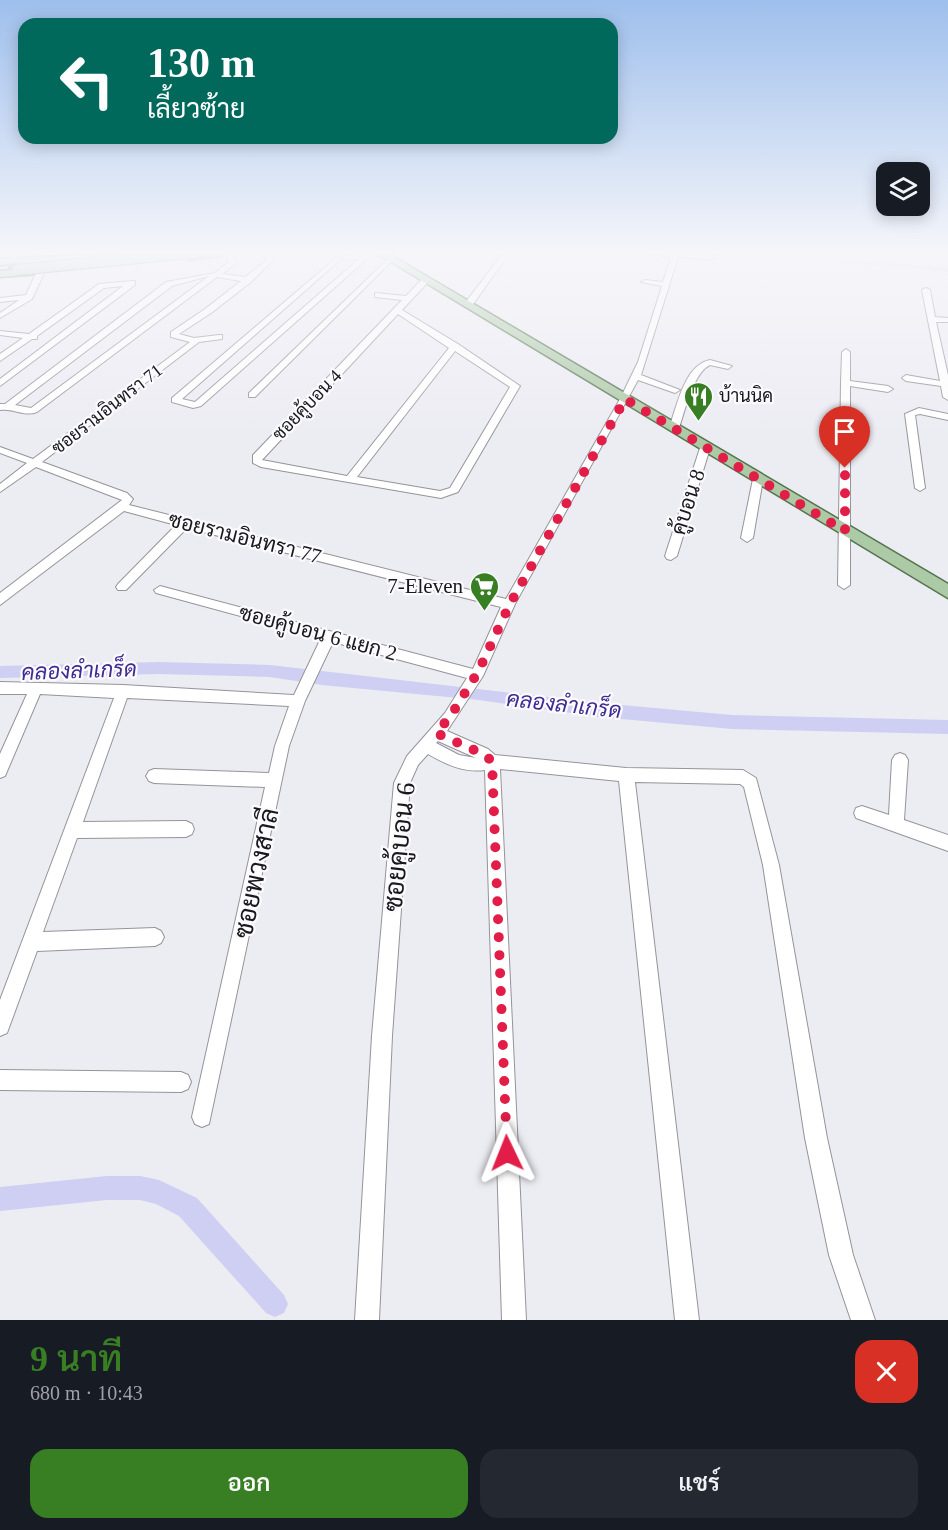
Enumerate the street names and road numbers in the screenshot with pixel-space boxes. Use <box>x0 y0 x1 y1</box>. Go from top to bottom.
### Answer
street label: ซอยรามอินทรา 71 <box>47 359 166 458</box>
street label: ซอยคู้บอน 4 <box>267 364 348 446</box>
street label: คู้บอน 8 <box>666 466 713 539</box>
street label: ซอยรามอินทรา 77 <box>166 507 324 569</box>
street label: ซอยคู้บอน 6 แยก 2 <box>236 600 399 668</box>
street label: ซอยคู้บอน 6 <box>376 781 424 913</box>
street label: ซอยพวงสาลี <box>227 805 284 941</box>

